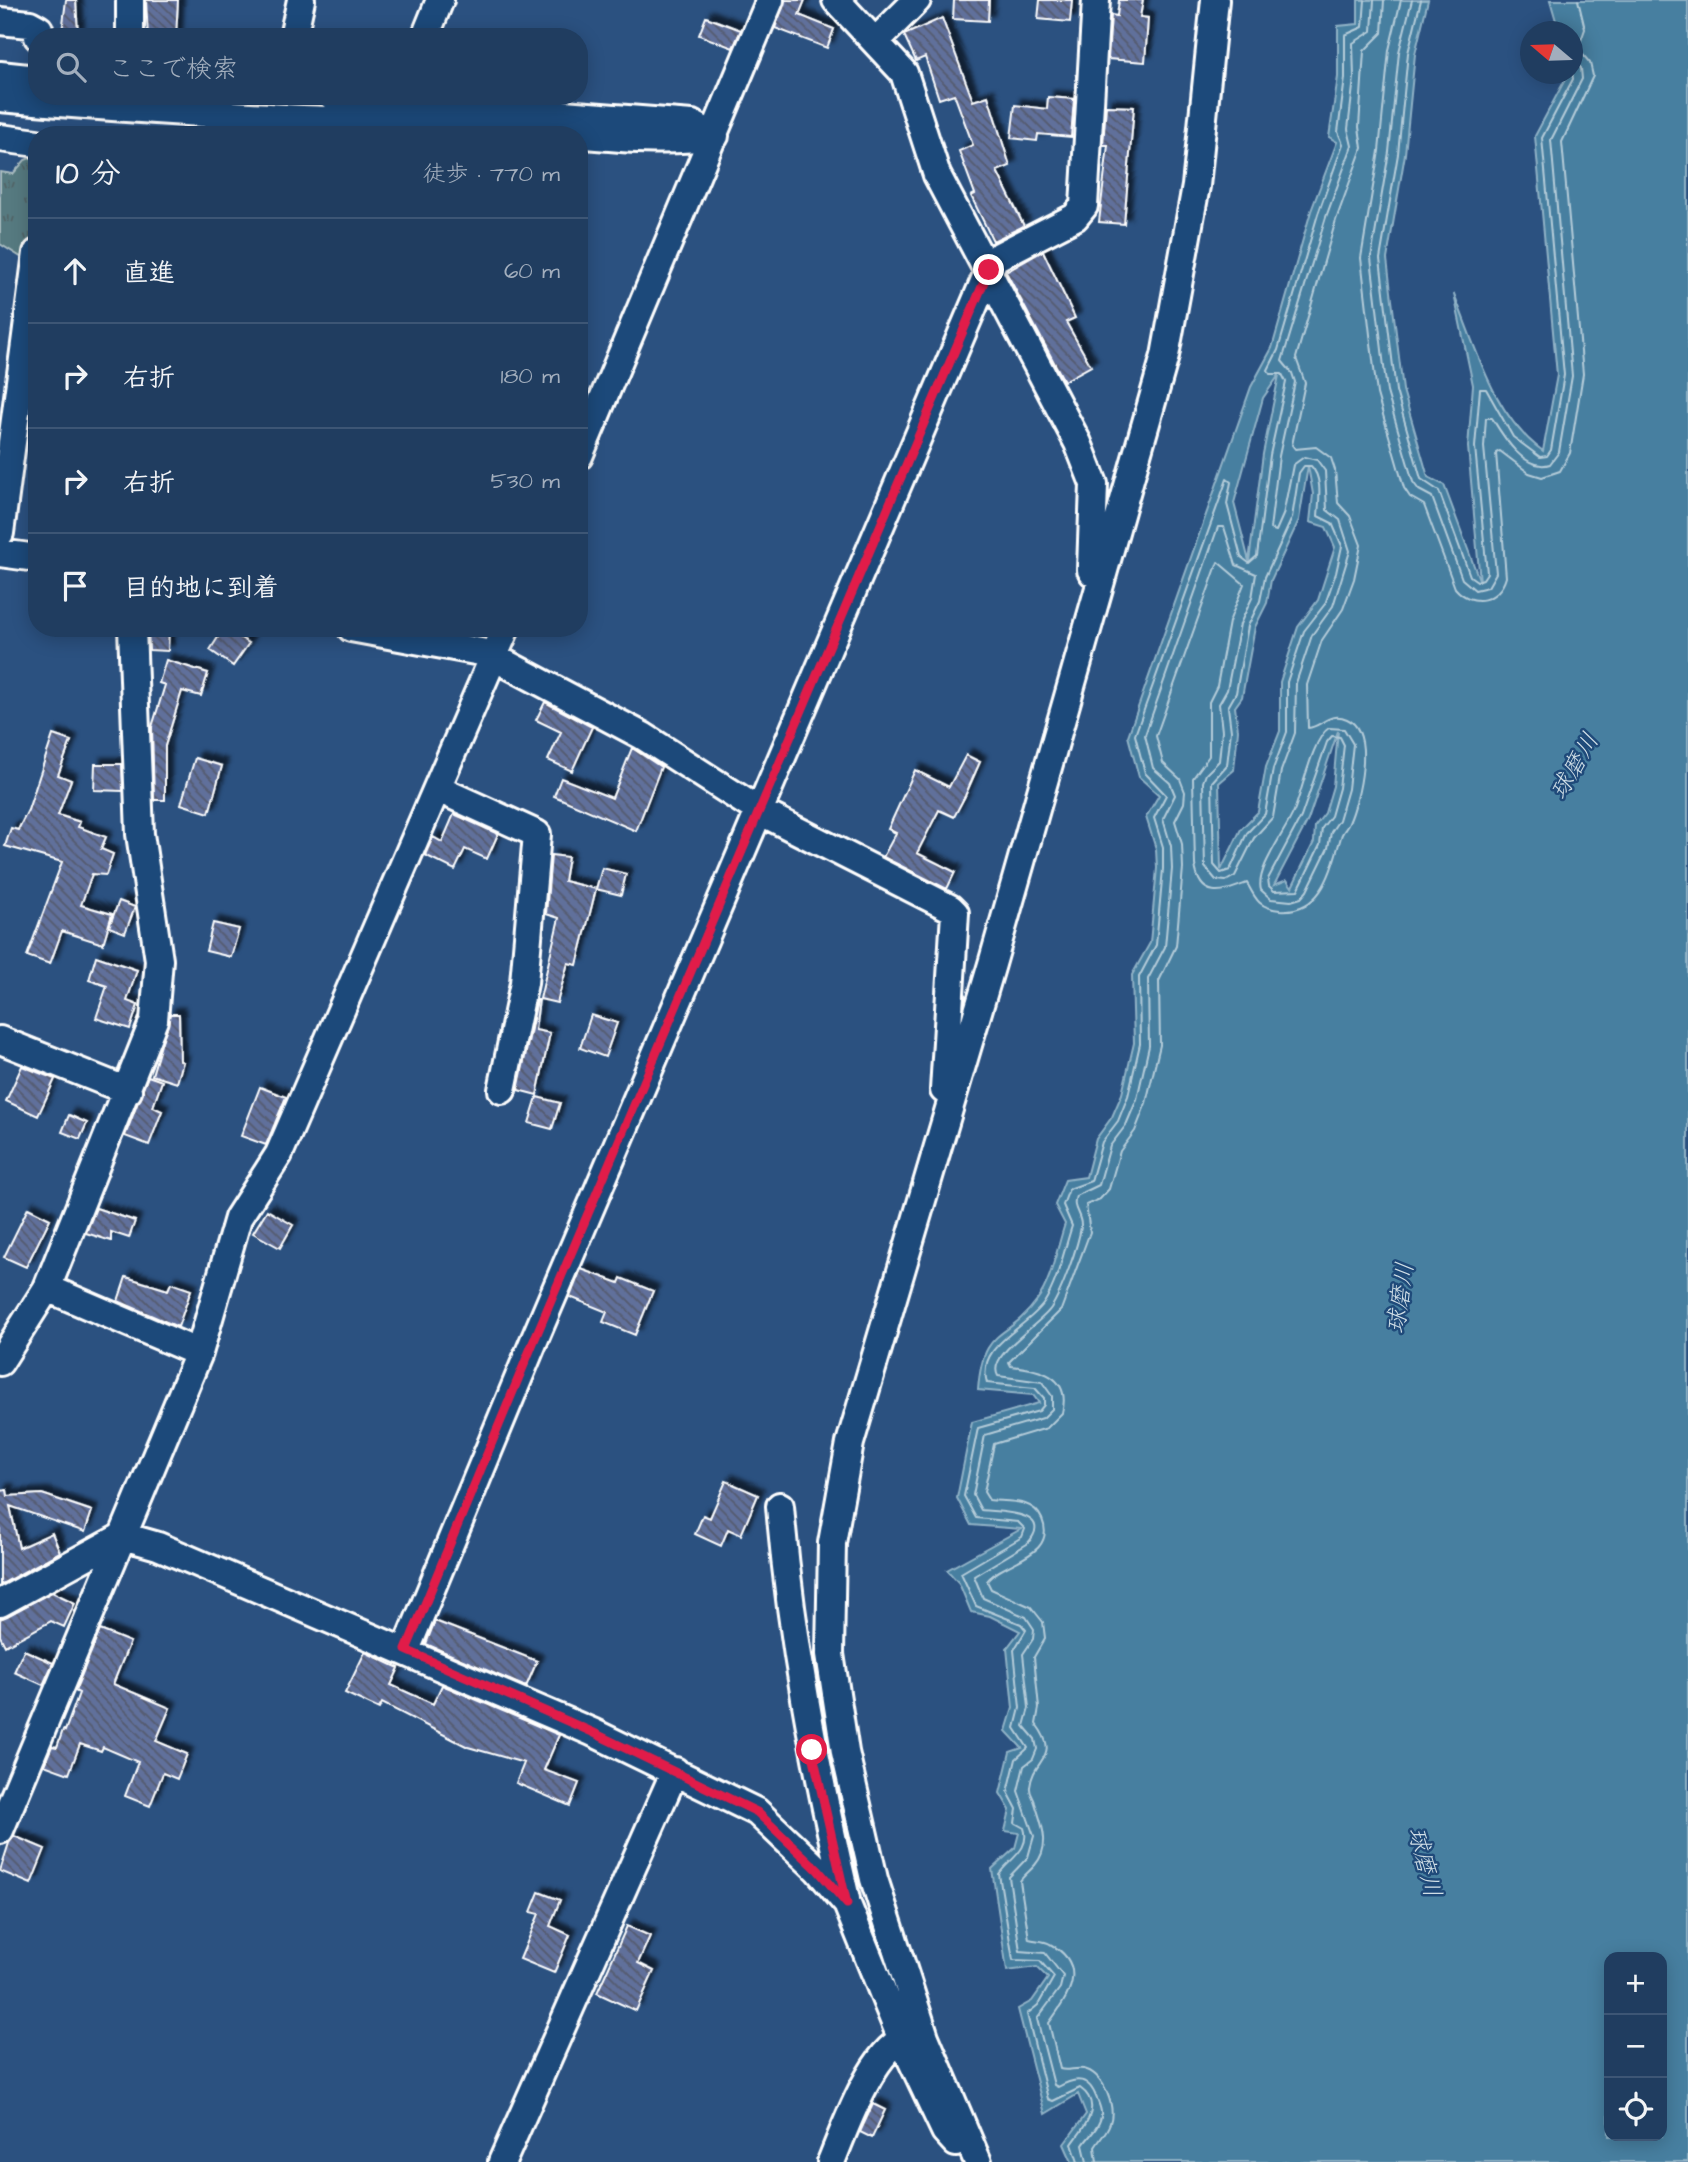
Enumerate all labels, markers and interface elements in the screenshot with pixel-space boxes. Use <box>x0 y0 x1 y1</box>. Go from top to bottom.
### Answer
north arrow <box>1520 21 1583 84</box>
search box <box>28 28 588 105</box>
icon: search <box>52 48 90 86</box>
text: ここで検索 <box>108 51 238 87</box>
text: 10 分 <box>56 153 121 195</box>
text: 徒歩 · 770 m <box>422 158 560 190</box>
icon: ahead <box>56 252 94 290</box>
route end <box>973 254 1004 285</box>
text: 直進 <box>123 255 175 291</box>
text: 60 m <box>504 255 560 287</box>
icon: right <box>56 357 94 395</box>
text: 右折 <box>123 360 175 396</box>
text: 180 m <box>501 360 560 392</box>
icon: right <box>56 462 94 500</box>
text: 右折 <box>123 465 175 501</box>
text: 530 m <box>490 465 560 497</box>
icon: arrive <box>56 567 94 605</box>
text: 目的地に到着 <box>123 570 279 606</box>
water label: 球磨川 <box>1542 727 1608 806</box>
water label: 球磨川 <box>1379 1260 1423 1336</box>
route start <box>796 1734 827 1765</box>
water label: 球磨川 <box>1399 1823 1449 1901</box>
map controls <box>1604 1952 1667 2141</box>
button: + <box>1604 1952 1667 2015</box>
button: − <box>1604 2015 1667 2078</box>
button: locate <box>1604 2078 1667 2141</box>

